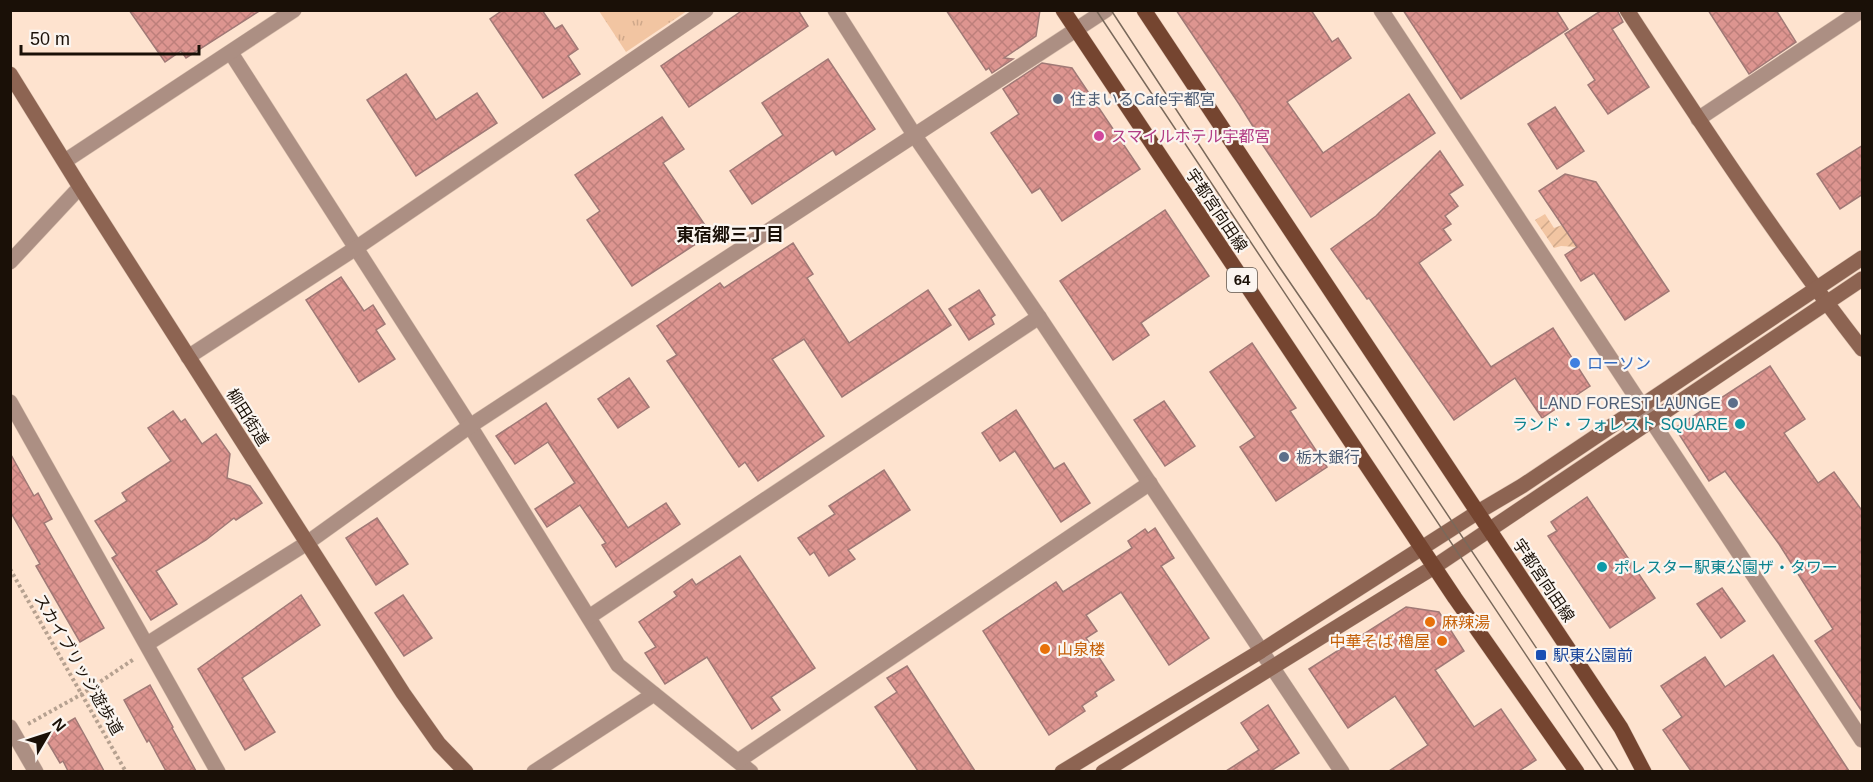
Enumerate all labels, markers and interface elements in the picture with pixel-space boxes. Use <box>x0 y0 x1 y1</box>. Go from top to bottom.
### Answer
scale bar <box>21 18 200 56</box>
text: 50 m <box>30 29 70 49</box>
place label: 住まいるCafe宇都宮 <box>1070 91 1216 108</box>
marker: 住まいるCafe宇都宮 <box>1051 92 1065 106</box>
place label: スマイルホテル宇都宮 <box>1111 128 1271 145</box>
marker: スマイルホテル宇都宮 <box>1092 129 1106 143</box>
street label: 宇都宮向田線 <box>1183 166 1250 255</box>
district label: 東宿郷三丁目 <box>676 225 784 245</box>
road number: 64 <box>1227 268 1257 292</box>
place label: ローソン <box>1587 355 1651 372</box>
marker: ローソン <box>1568 356 1582 370</box>
street label: 柳田街道 <box>223 386 272 449</box>
place label: LAND FOREST LAUNGE <box>1539 395 1721 412</box>
marker: LAND FOREST LAUNGE <box>1726 396 1740 410</box>
place label: ランド・フォレスト SQUARE <box>1512 416 1728 433</box>
marker: ランド・フォレスト SQUARE <box>1733 417 1747 431</box>
place label: 栃木銀行 <box>1296 449 1360 466</box>
marker: 栃木銀行 <box>1277 450 1291 464</box>
street label: 宇都宮向田線 <box>1510 536 1577 625</box>
place label: ポレスター駅東公園ザ・タワー <box>1614 559 1838 576</box>
marker: ポレスター駅東公園ザ・タワー <box>1595 560 1609 574</box>
street label: スカイブリッジ遊歩道 <box>31 591 126 738</box>
place label: 麻辣湯 <box>1442 614 1490 631</box>
marker: 麻辣湯 <box>1423 615 1437 629</box>
place label: 中華そば 櫓屋 <box>1330 633 1430 650</box>
marker: 中華そば 櫓屋 <box>1435 634 1449 648</box>
place label: 山泉楼 <box>1057 641 1105 658</box>
marker: 山泉楼 <box>1038 642 1052 656</box>
place label: 駅東公園前 <box>1553 647 1633 664</box>
marker: 駅東公園前 <box>1534 648 1548 662</box>
north arrow <box>18 704 78 764</box>
text: N <box>49 715 70 735</box>

